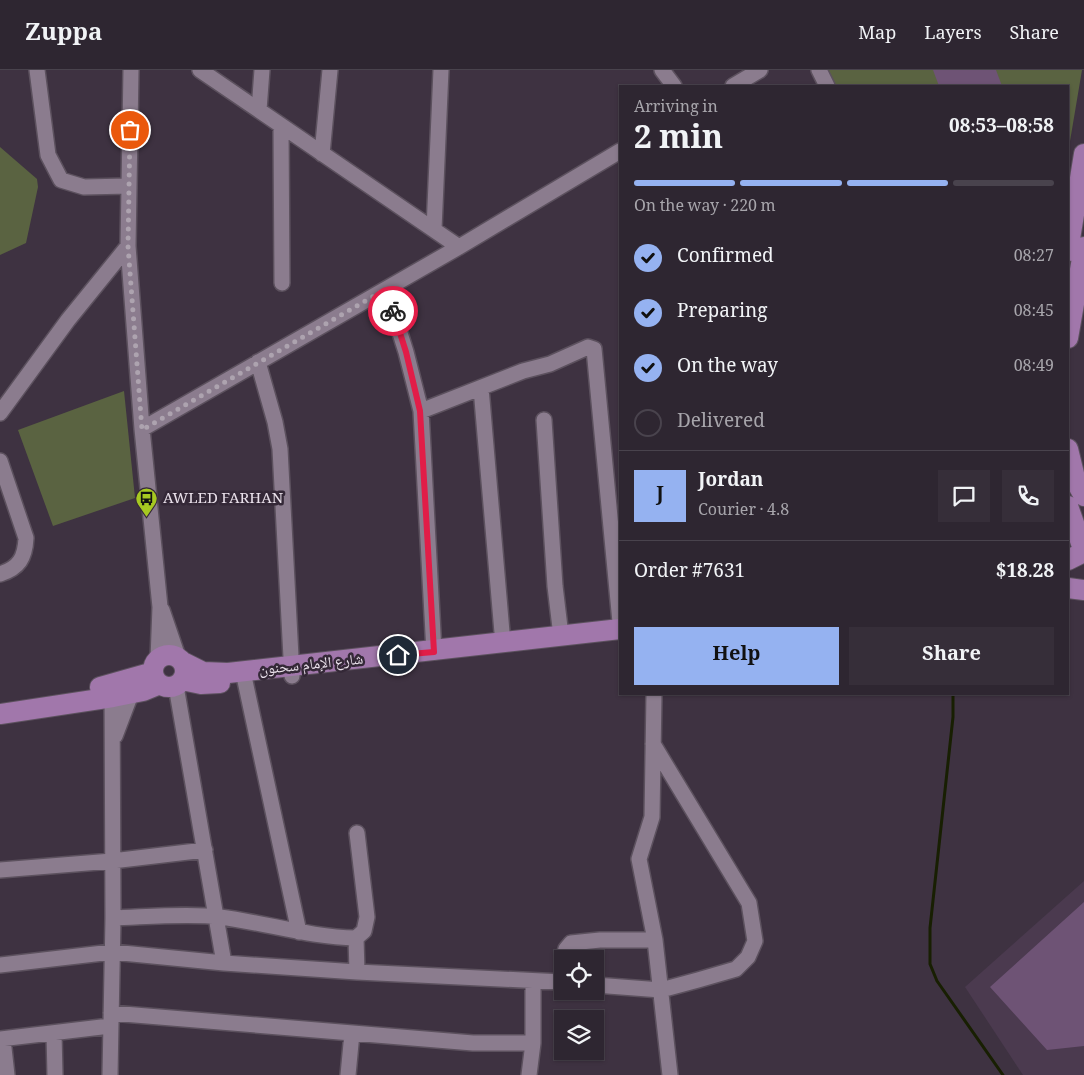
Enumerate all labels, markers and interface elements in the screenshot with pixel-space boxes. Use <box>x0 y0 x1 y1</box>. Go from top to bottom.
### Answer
text: Zuppa <box>25 14 102 55</box>
text: Map <box>858 20 896 50</box>
text: Layers <box>924 20 982 50</box>
text: Share <box>1010 20 1059 50</box>
text: Arriving in <box>634 95 718 122</box>
pin <box>109 109 151 151</box>
text: 08:53–08:58 <box>949 112 1054 144</box>
text: 2 min <box>634 114 723 168</box>
icon: bag <box>116 116 144 144</box>
text: On the way · 220 m <box>634 194 776 221</box>
text: Confirmed <box>677 242 774 274</box>
icon: check <box>634 244 662 272</box>
text: 08:27 <box>1014 244 1054 271</box>
courier <box>368 286 418 336</box>
icon: bike <box>379 297 407 325</box>
text: Preparing <box>677 297 767 329</box>
icon: check <box>634 299 662 327</box>
text: 08:45 <box>1014 299 1054 326</box>
text: On the way <box>677 352 778 384</box>
icon: check <box>634 354 662 382</box>
text: 08:49 <box>1014 354 1054 381</box>
text: Delivered <box>677 407 765 439</box>
text: Jordan <box>698 466 764 498</box>
button: chat <box>938 470 990 522</box>
button: phone <box>1002 470 1054 522</box>
text: J <box>656 480 664 512</box>
bus stop icon: AWLED FARHAN <box>135 486 159 517</box>
place label: AWLED FARHAN <box>163 487 284 513</box>
text: Courier · 4.8 <box>698 498 789 525</box>
text: Order #7631 <box>634 557 745 589</box>
text: $18.28 <box>996 557 1054 589</box>
button: Help <box>634 627 839 685</box>
button: Share <box>849 627 1054 685</box>
pin <box>377 634 419 676</box>
icon: home <box>384 641 412 669</box>
street label: شارع الإمام سحنون <box>258 648 365 684</box>
map controls <box>554 950 604 1060</box>
button: locate <box>554 950 604 1000</box>
button: layers <box>554 1010 604 1060</box>

